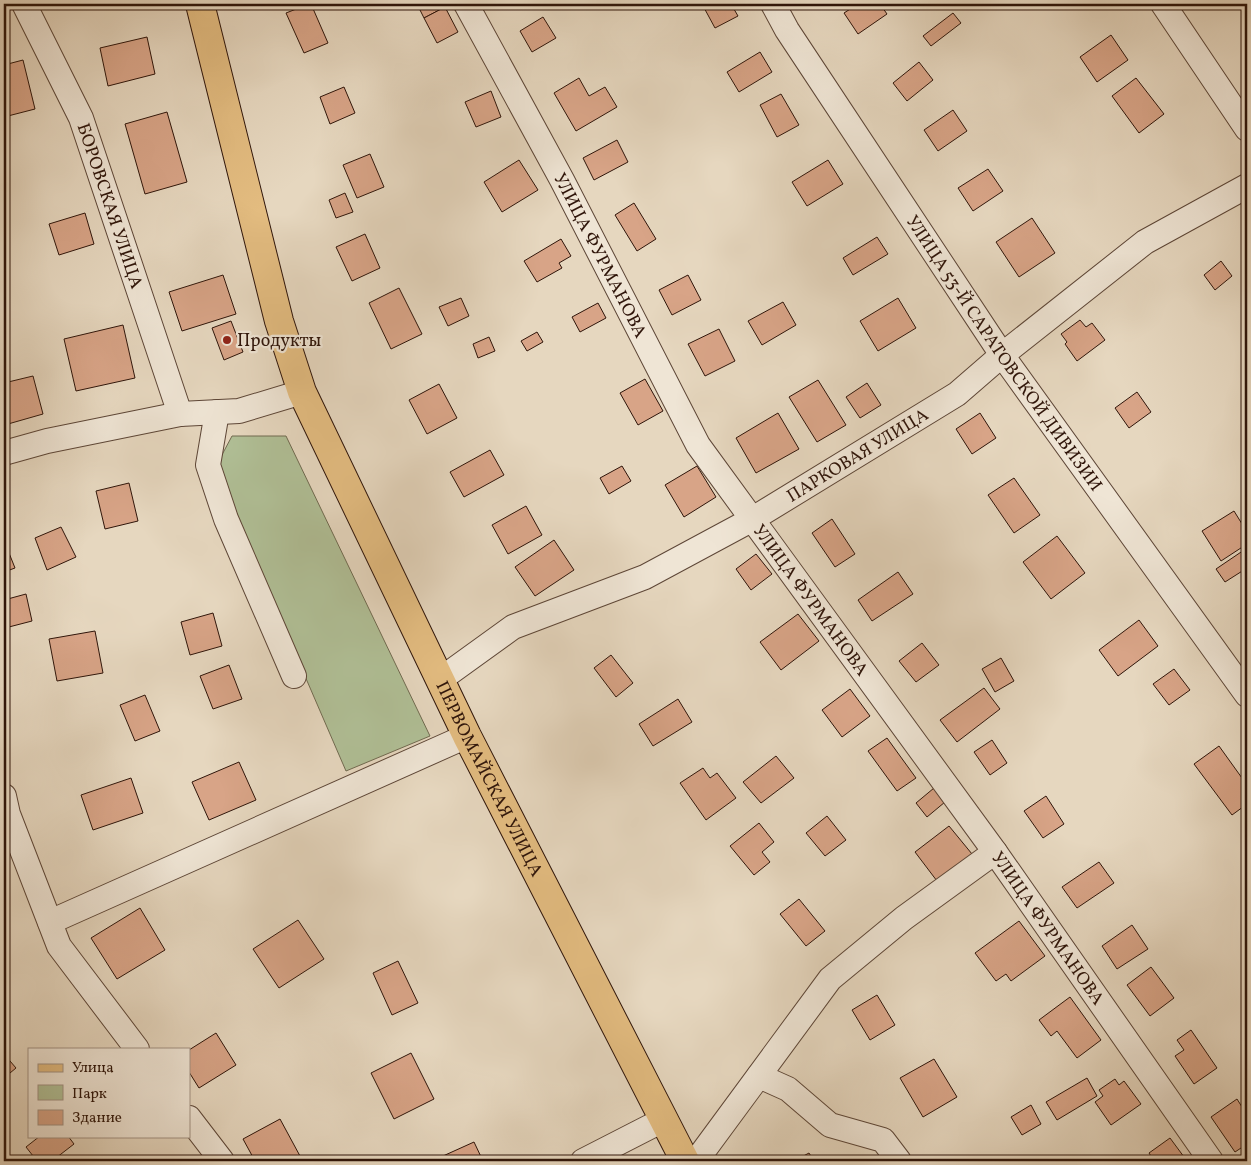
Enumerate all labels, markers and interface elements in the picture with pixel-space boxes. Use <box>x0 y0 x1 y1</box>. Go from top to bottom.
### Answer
street label: БОРОВСКАЯ УЛИЦА <box>70 120 148 293</box>
street label: УЛИЦА ФУРМАНОВА <box>547 169 652 343</box>
street label: УЛИЦА 53-Й САРАТОВСКОЙ ДИВИЗИИ <box>899 211 1107 497</box>
place label: Продукты <box>237 329 322 354</box>
marker: Продукты <box>221 334 233 346</box>
street label: ПАРКОВАЯ УЛИЦА <box>782 403 934 509</box>
street label: УЛИЦА ФУРМАНОВА <box>746 520 874 682</box>
street label: ПЕРВОМАЙСКАЯ УЛИЦА <box>428 677 548 882</box>
street label: УЛИЦА ФУРМАНОВА <box>985 847 1110 1011</box>
legend <box>28 1048 190 1138</box>
text: Улица <box>72 1058 114 1079</box>
text: Парк <box>72 1084 107 1105</box>
text: Здание <box>72 1108 122 1129</box>

